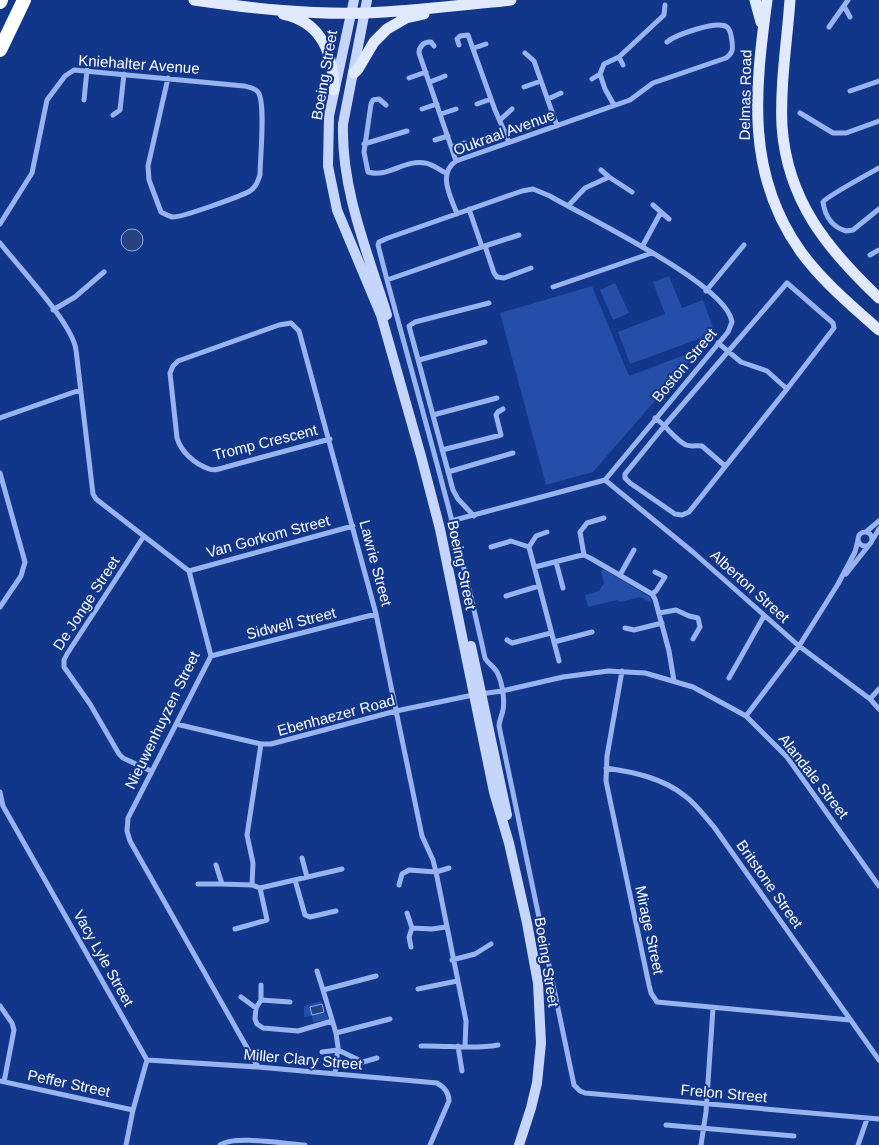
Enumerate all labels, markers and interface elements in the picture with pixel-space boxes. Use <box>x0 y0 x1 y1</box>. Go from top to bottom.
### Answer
street label: Boeing Street <box>308 28 340 121</box>
street label: Delmas Road <box>736 49 754 141</box>
street label: Kniehalter Avenue <box>78 51 200 77</box>
street label: Oukraal Avenue <box>451 106 557 158</box>
street label: Boston Street <box>648 324 720 405</box>
street label: Tromp Crescent <box>211 421 320 463</box>
street label: Van Gorkom Street <box>204 511 332 561</box>
street label: Lawrie Street <box>356 518 396 609</box>
street label: Boeing Street <box>444 519 480 612</box>
street label: Alberton Street <box>707 546 793 626</box>
street label: De Jonge Street <box>49 552 123 653</box>
street label: Sidwell Street <box>244 603 338 642</box>
street label: Nieuwenhuyzen Street <box>121 648 203 792</box>
street label: Ebenhaezer Road <box>275 691 397 739</box>
street label: Alandale Street <box>776 730 853 822</box>
street label: Britstone Street <box>733 837 807 932</box>
street label: Mirage Street <box>632 884 668 977</box>
street label: Vacy Lyle Street <box>70 907 138 1010</box>
street label: Boeing Street <box>531 916 563 1009</box>
street label: Miller Clary Street <box>243 1045 364 1073</box>
street label: Peffer Street <box>26 1066 113 1100</box>
street label: Frelon Street <box>680 1081 769 1105</box>

